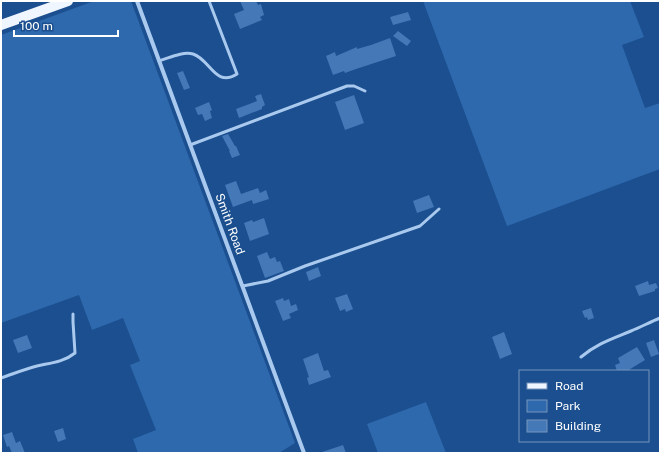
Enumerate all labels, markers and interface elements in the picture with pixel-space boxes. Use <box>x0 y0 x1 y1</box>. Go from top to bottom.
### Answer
scale bar <box>14 12 118 38</box>
text: 100 m <box>20 19 53 33</box>
street label: Smith Road <box>212 191 248 257</box>
legend <box>519 370 649 442</box>
text: Road <box>555 379 583 393</box>
text: Park <box>555 399 581 413</box>
text: Building <box>555 419 601 433</box>

